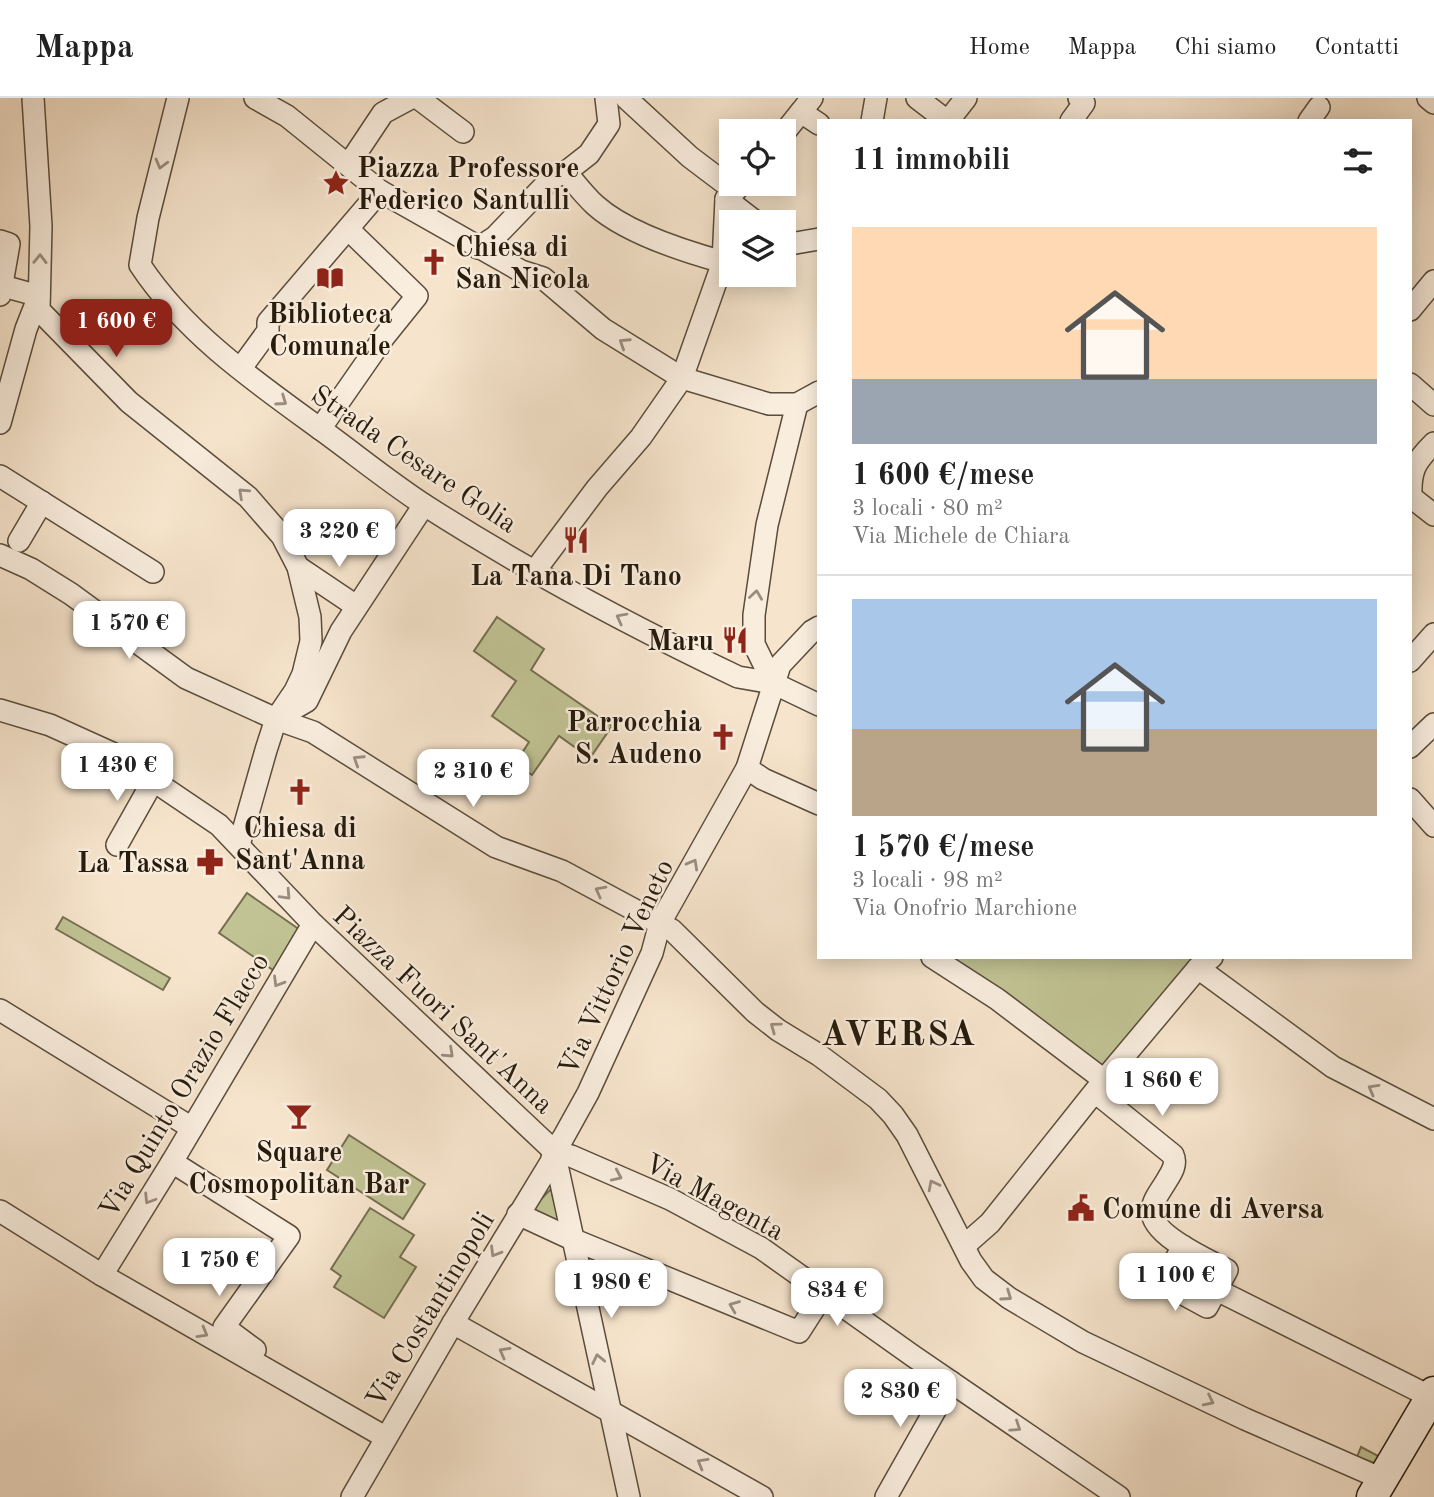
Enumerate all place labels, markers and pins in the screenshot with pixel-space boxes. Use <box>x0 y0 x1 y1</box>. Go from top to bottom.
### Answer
place label: Piazza Professore Federico Santulli <box>357 156 580 216</box>
place icon: Piazza Professore Federico Santulli <box>321 168 351 198</box>
place label: Chiesa di San Nicola <box>455 235 590 295</box>
church icon: Chiesa di San Nicola <box>419 247 449 277</box>
library icon: Biblioteca Comunale <box>315 263 345 293</box>
pin: 1 600 € <box>51 300 181 359</box>
place label: Biblioteca Comunale <box>268 302 392 362</box>
pin: 3 220 € <box>274 510 404 569</box>
restaurant icon: La Tana Di Tano <box>561 525 591 555</box>
place label: La Tana Di Tano <box>470 564 682 592</box>
pin: 1 570 € <box>64 602 194 661</box>
restaurant icon: Maru <box>720 625 750 655</box>
place label: Maru <box>647 629 714 657</box>
place label: Parrocchia S. Audeno <box>567 710 702 770</box>
church icon: Parrocchia S. Audeno <box>708 722 738 752</box>
pin: 1 430 € <box>52 744 182 803</box>
pin: 2 310 € <box>408 750 538 809</box>
church icon: Chiesa di Sant'Anna <box>285 777 315 807</box>
place label: Chiesa di Sant'Anna <box>235 816 365 876</box>
pharmacy icon: La Tassa <box>195 847 225 877</box>
place label: La Tassa <box>77 851 189 879</box>
pin: 1 860 € <box>1097 1058 1227 1118</box>
bar icon: Square Cosmopolitan Bar <box>284 1101 314 1131</box>
place label: Square Cosmopolitan Bar <box>188 1140 410 1200</box>
public building icon: Comune di Aversa <box>1066 1193 1096 1223</box>
place label: Comune di Aversa <box>1102 1197 1324 1225</box>
pin: 1 750 € <box>154 1238 284 1298</box>
pin: 1 100 € <box>1110 1254 1240 1313</box>
pin: 1 980 € <box>546 1260 676 1320</box>
pin: 834 € <box>788 1268 886 1328</box>
pin: 2 830 € <box>835 1370 965 1429</box>

